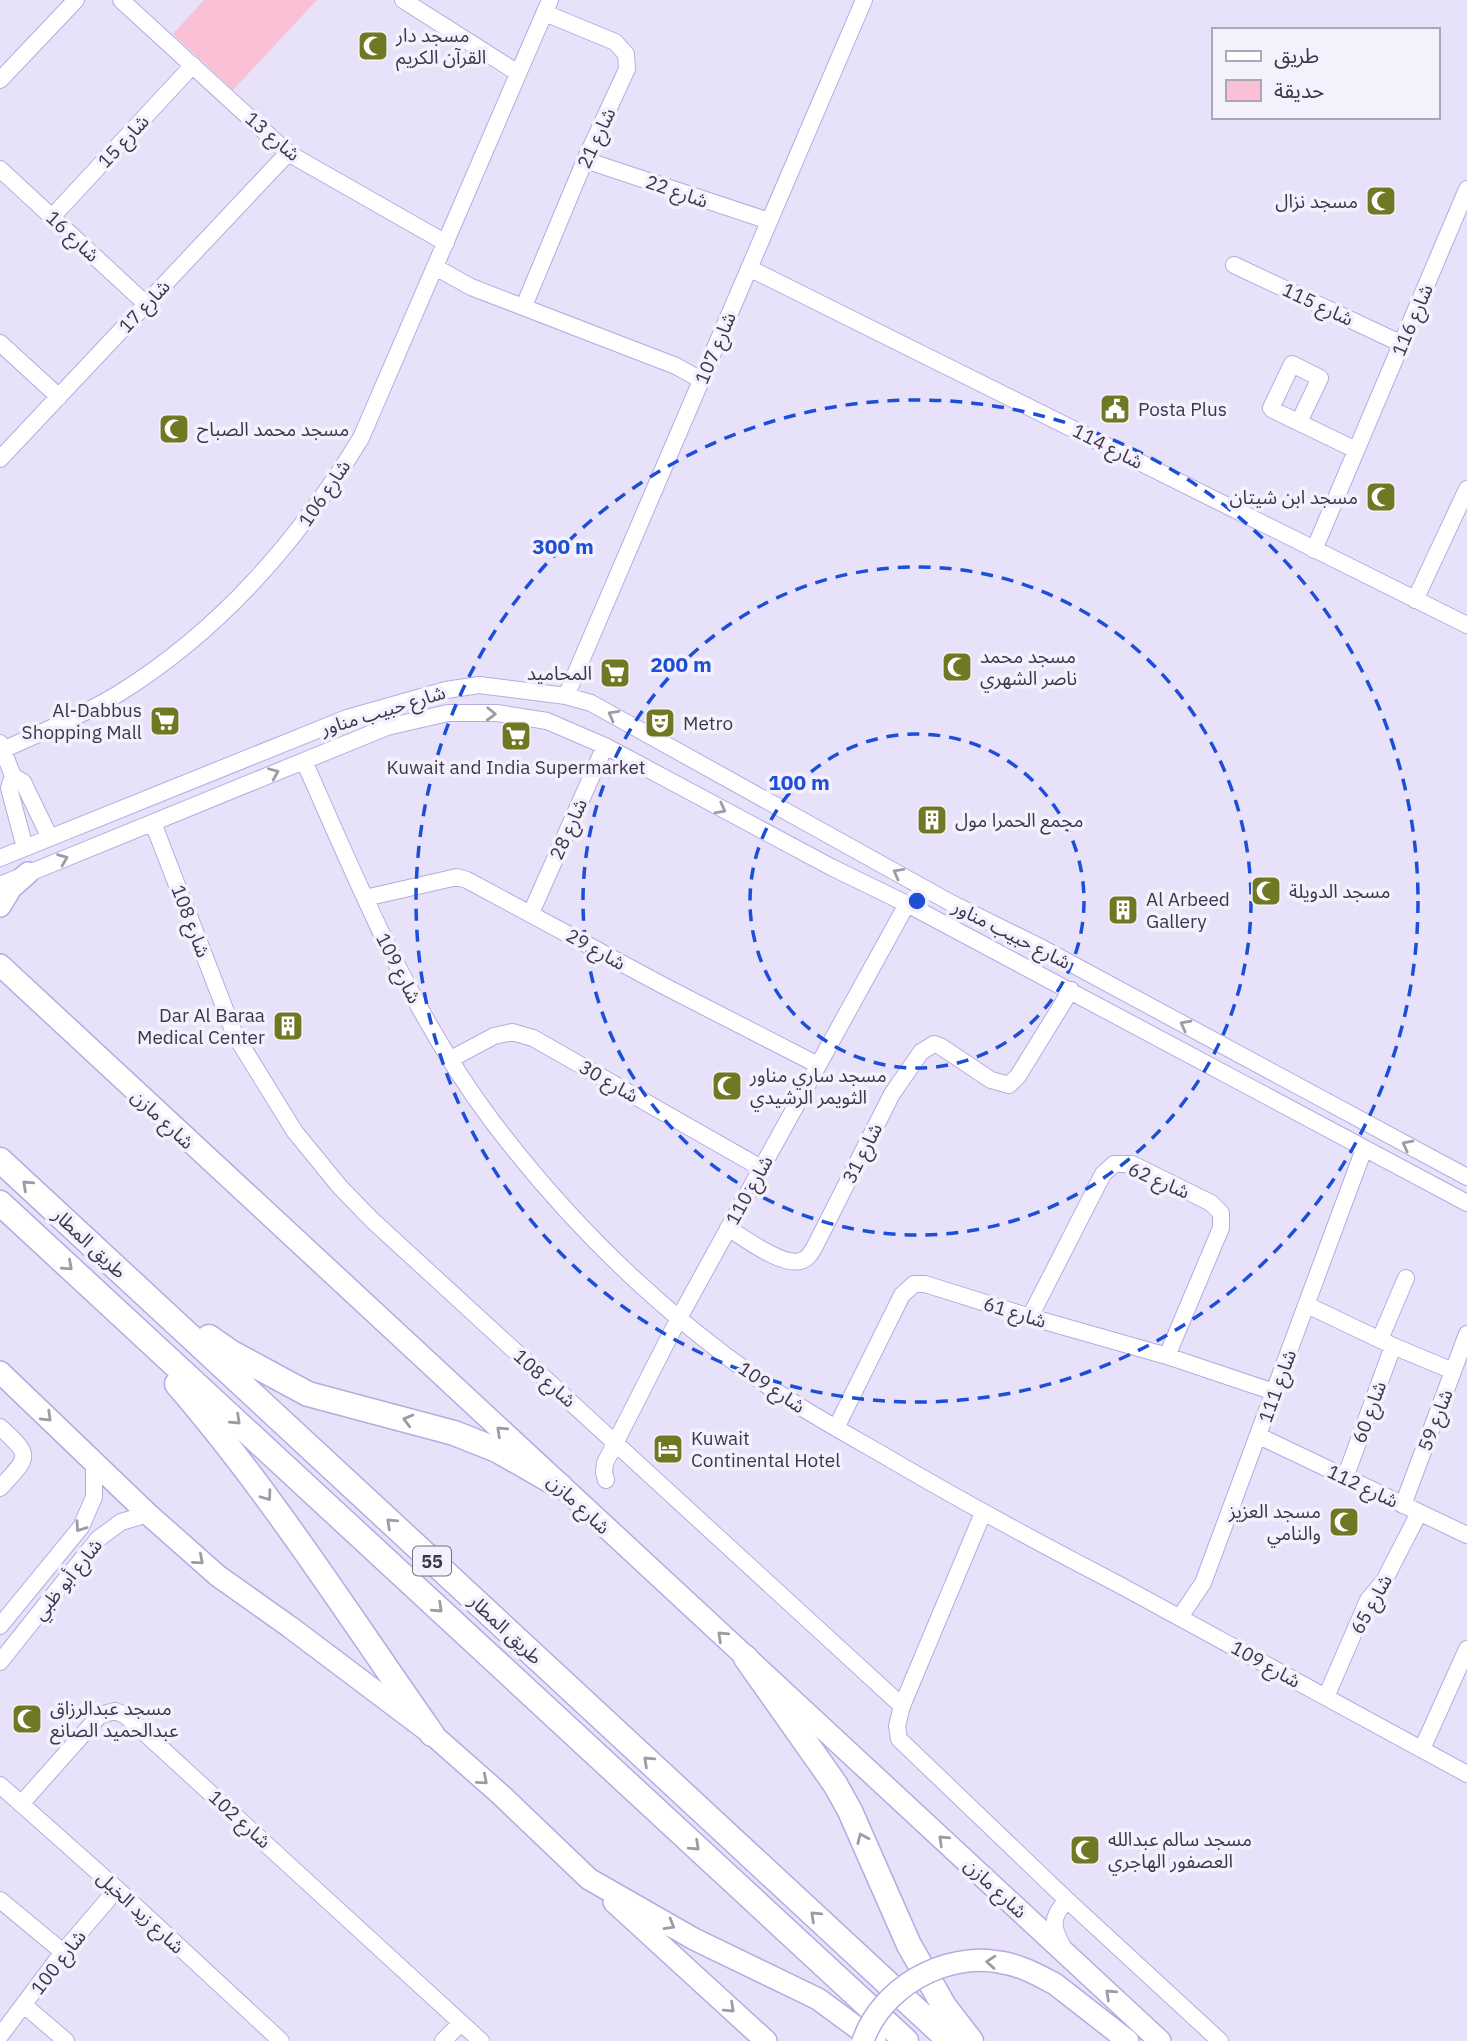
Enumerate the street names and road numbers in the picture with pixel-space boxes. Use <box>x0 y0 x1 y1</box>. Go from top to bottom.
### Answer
street label: شارع 21 <box>572 104 622 173</box>
street label: شارع 13 <box>239 106 305 167</box>
street label: شارع 15 <box>92 109 155 174</box>
street label: شارع 22 <box>642 169 711 215</box>
street label: شارع 16 <box>40 205 105 268</box>
street label: شارع 17 <box>113 274 176 339</box>
street label: شارع 115 <box>1278 277 1357 333</box>
street label: شارع 116 <box>1386 280 1440 360</box>
street label: شارع 107 <box>689 308 743 388</box>
street label: شارع 114 <box>1068 418 1147 476</box>
street label: شارع 106 <box>293 455 357 532</box>
street label: شارع حبيب مناور <box>317 680 449 743</box>
street label: شارع 28 <box>544 795 594 864</box>
street label: شارع 108 <box>164 881 216 961</box>
street label: شارع حبيب مناور <box>947 894 1075 976</box>
street label: شارع 29 <box>561 923 630 977</box>
street label: شارع 109 <box>369 929 427 1008</box>
street label: شارع 30 <box>574 1055 643 1109</box>
street label: شارع مازن <box>125 1084 199 1156</box>
street label: شارع 31 <box>837 1119 889 1188</box>
street label: شارع 110 <box>720 1151 780 1230</box>
street label: شارع 62 <box>1124 1156 1193 1205</box>
street label: طريق المطار <box>48 1202 132 1283</box>
street label: شارع 61 <box>980 1291 1049 1335</box>
street label: شارع 108 <box>507 1344 581 1414</box>
street label: شارع 111 <box>1253 1346 1303 1426</box>
street label: شارع 109 <box>733 1356 810 1420</box>
street label: شارع 60 <box>1347 1378 1393 1447</box>
street label: شارع 59 <box>1412 1386 1460 1455</box>
street label: شارع 112 <box>1323 1459 1402 1515</box>
street label: شارع مازن <box>541 1469 615 1541</box>
street label: شارع أبو ظبي <box>27 1533 110 1627</box>
road number: 55 <box>413 1546 451 1576</box>
street label: شارع 65 <box>1345 1570 1399 1639</box>
street label: طريق المطار <box>464 1588 548 1669</box>
street label: شارع 109 <box>1226 1635 1305 1695</box>
street label: شارع 102 <box>202 1785 276 1855</box>
street label: شارع مازن <box>958 1853 1032 1925</box>
street label: شارع زيد الخيل <box>91 1865 190 1960</box>
street label: شارع 100 <box>25 1925 92 2000</box>

